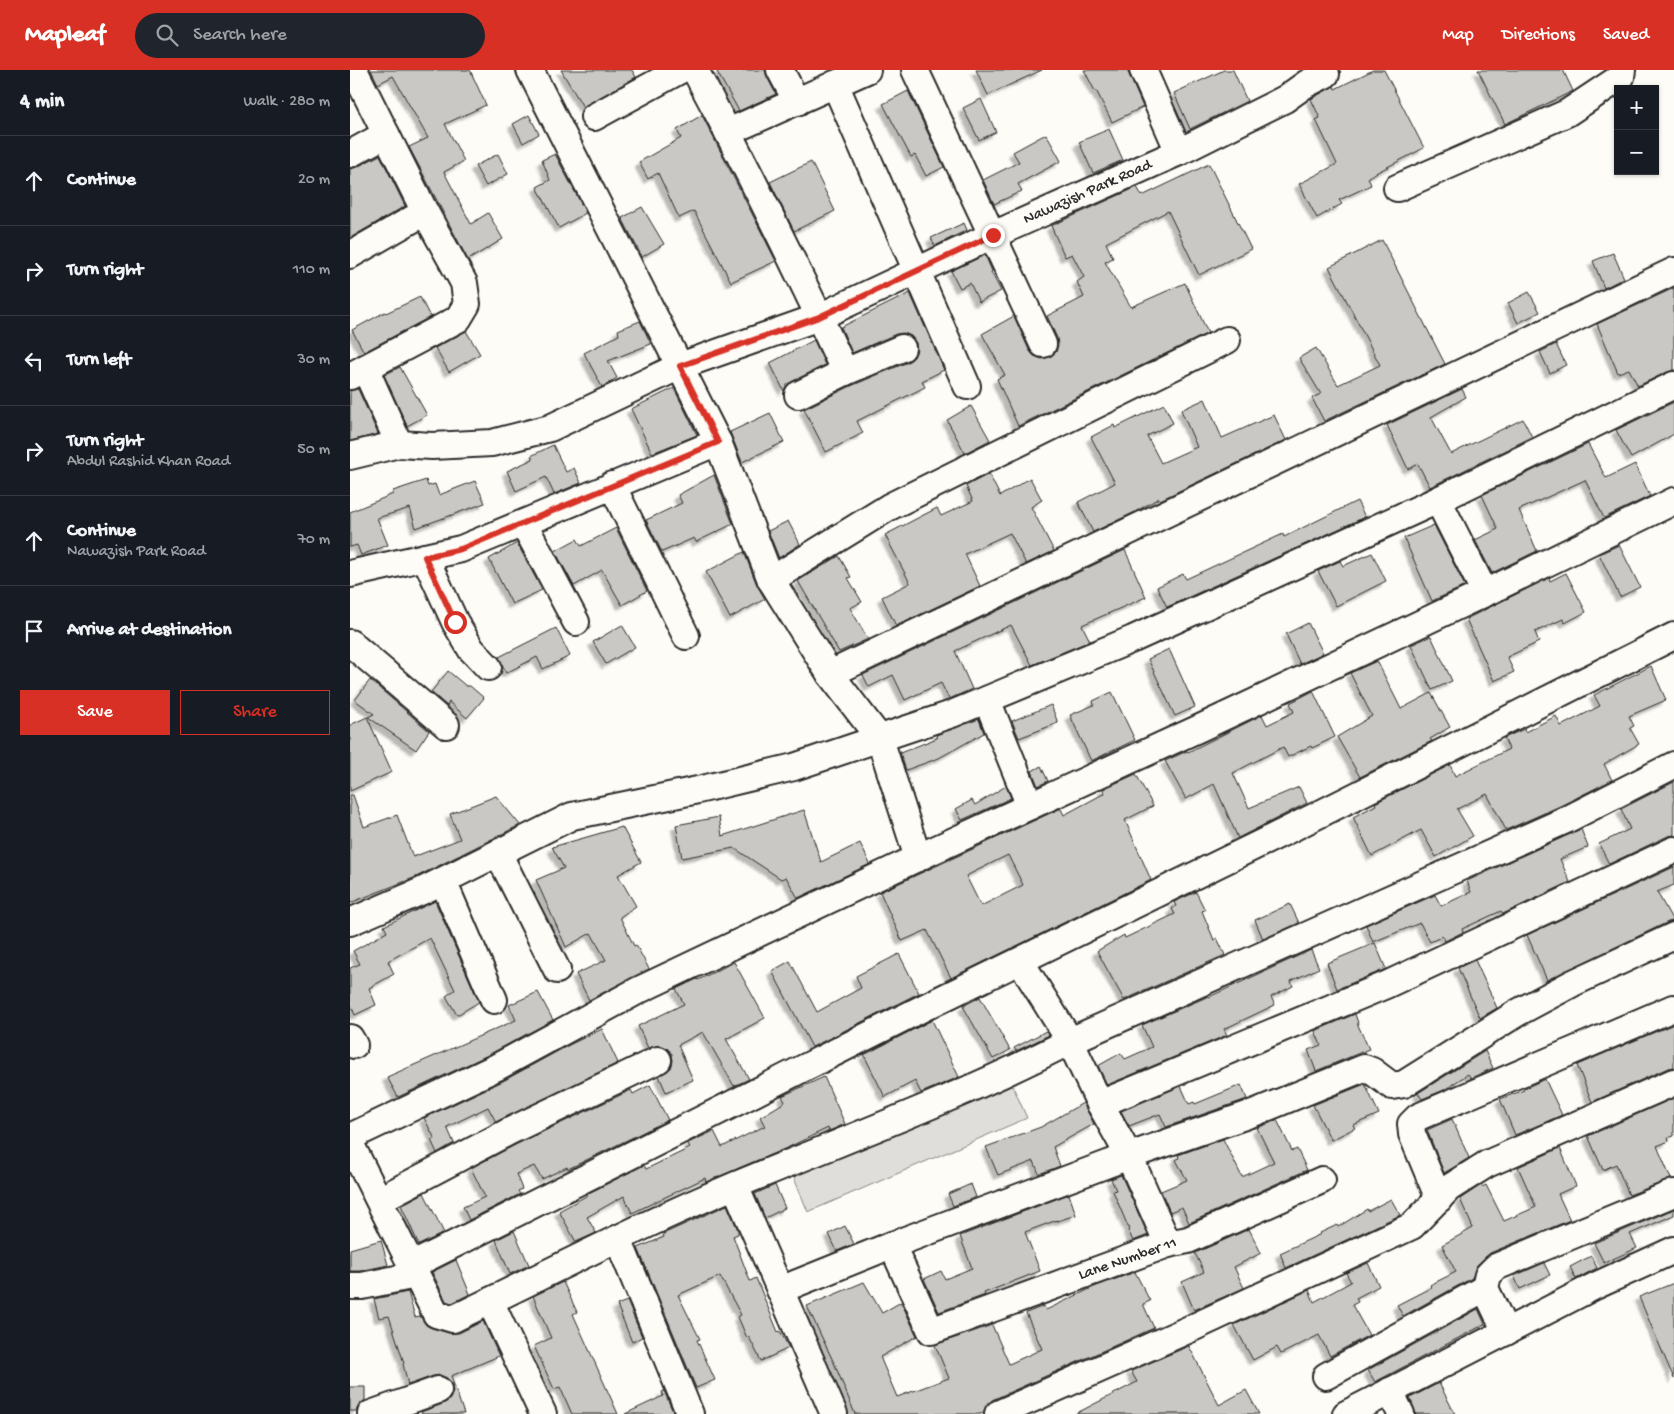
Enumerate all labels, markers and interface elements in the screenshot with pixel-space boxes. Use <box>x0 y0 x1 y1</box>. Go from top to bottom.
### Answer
search box <box>135 13 485 58</box>
text: Mapleaf <box>25 21 105 50</box>
icon: search <box>153 21 181 49</box>
text: Search here <box>193 24 287 47</box>
text: Map <box>1442 25 1474 46</box>
text: Directions <box>1502 25 1575 46</box>
text: Saved <box>1603 25 1649 46</box>
map controls <box>1614 85 1659 175</box>
button: + <box>1614 85 1659 130</box>
text: 4 min <box>20 90 64 115</box>
text: Walk · 280 m <box>243 93 330 112</box>
button: − <box>1614 130 1659 175</box>
street label: Nawazish Park Road <box>1021 155 1157 230</box>
icon: ahead <box>20 167 48 195</box>
text: Continue <box>67 169 136 192</box>
text: 20 m <box>298 171 330 190</box>
route end <box>982 224 1005 247</box>
icon: right <box>20 257 48 285</box>
text: Turn right <box>67 259 143 282</box>
text: 110 m <box>293 261 330 280</box>
icon: left <box>20 347 48 375</box>
text: Turn left <box>67 349 131 372</box>
text: 30 m <box>297 351 330 370</box>
text: Turn right <box>67 430 143 453</box>
icon: right <box>20 437 48 465</box>
text: 50 m <box>297 441 330 460</box>
text: Abdul Rashid Khan Road <box>67 453 230 472</box>
text: Continue <box>67 520 136 543</box>
icon: ahead <box>20 527 48 555</box>
text: 70 m <box>297 531 330 550</box>
text: Nawazish Park Road <box>67 543 206 562</box>
route start <box>444 611 467 634</box>
icon: arrive <box>20 617 48 645</box>
text: Arrive at destination <box>67 619 231 642</box>
button: Save <box>20 690 170 735</box>
button: Share <box>180 690 330 735</box>
street label: Lane Number 11 <box>1076 1234 1180 1286</box>

